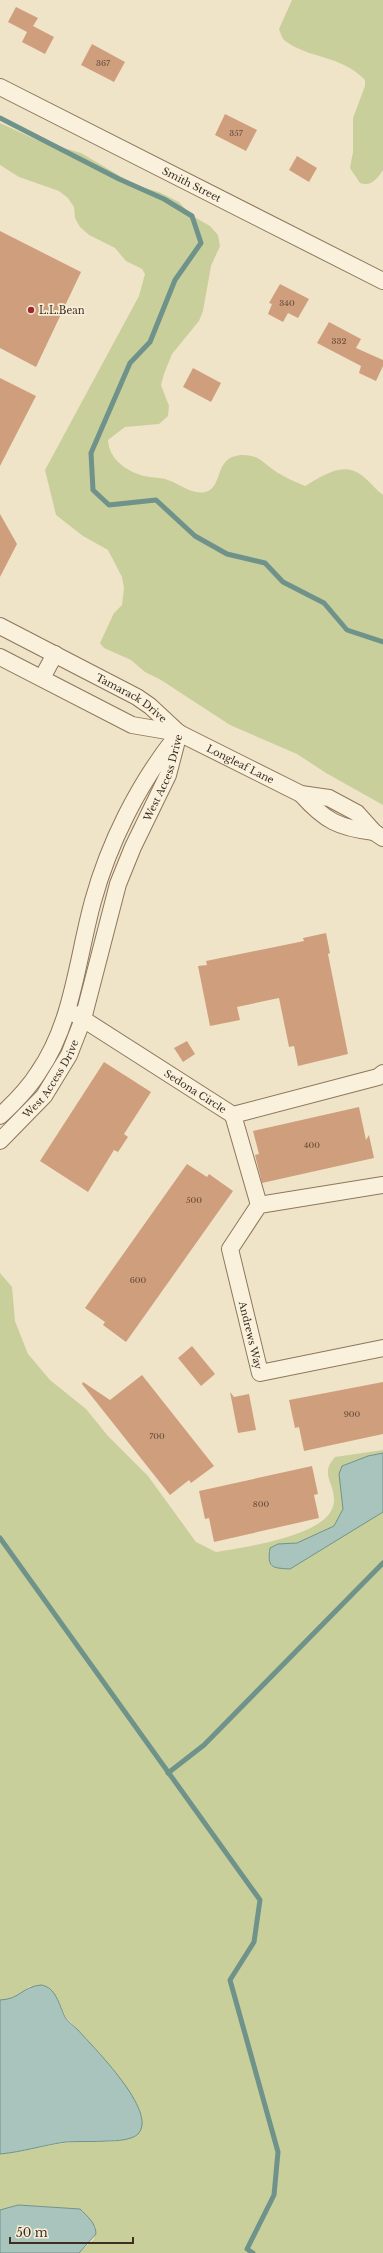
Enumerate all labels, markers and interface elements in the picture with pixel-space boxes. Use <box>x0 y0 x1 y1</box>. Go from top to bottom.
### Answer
house number: 367 <box>96 58 111 68</box>
house number: 357 <box>229 128 244 138</box>
street label: Smith Street <box>160 164 223 205</box>
house number: 340 <box>279 298 295 308</box>
place label: L.L.Bean <box>39 304 85 317</box>
marker: L.L.Bean <box>26 305 36 315</box>
house number: 332 <box>332 336 346 346</box>
street label: Tamarack Drive <box>94 671 170 726</box>
street label: West Access Drive <box>140 733 185 824</box>
street label: Longleaf Lane <box>204 742 276 787</box>
street label: West Access Drive <box>19 1038 81 1122</box>
street label: Sedona Circle <box>162 1067 229 1116</box>
house number: 400 <box>304 1140 320 1150</box>
house number: 500 <box>186 1195 202 1205</box>
house number: 600 <box>130 1275 147 1285</box>
street label: Andrews Way <box>236 1299 265 1371</box>
house number: 900 <box>344 1409 361 1419</box>
house number: 700 <box>149 1431 165 1441</box>
house number: 800 <box>253 1499 269 1509</box>
scale bar <box>10 2219 133 2245</box>
text: 50 m <box>16 2225 48 2240</box>

